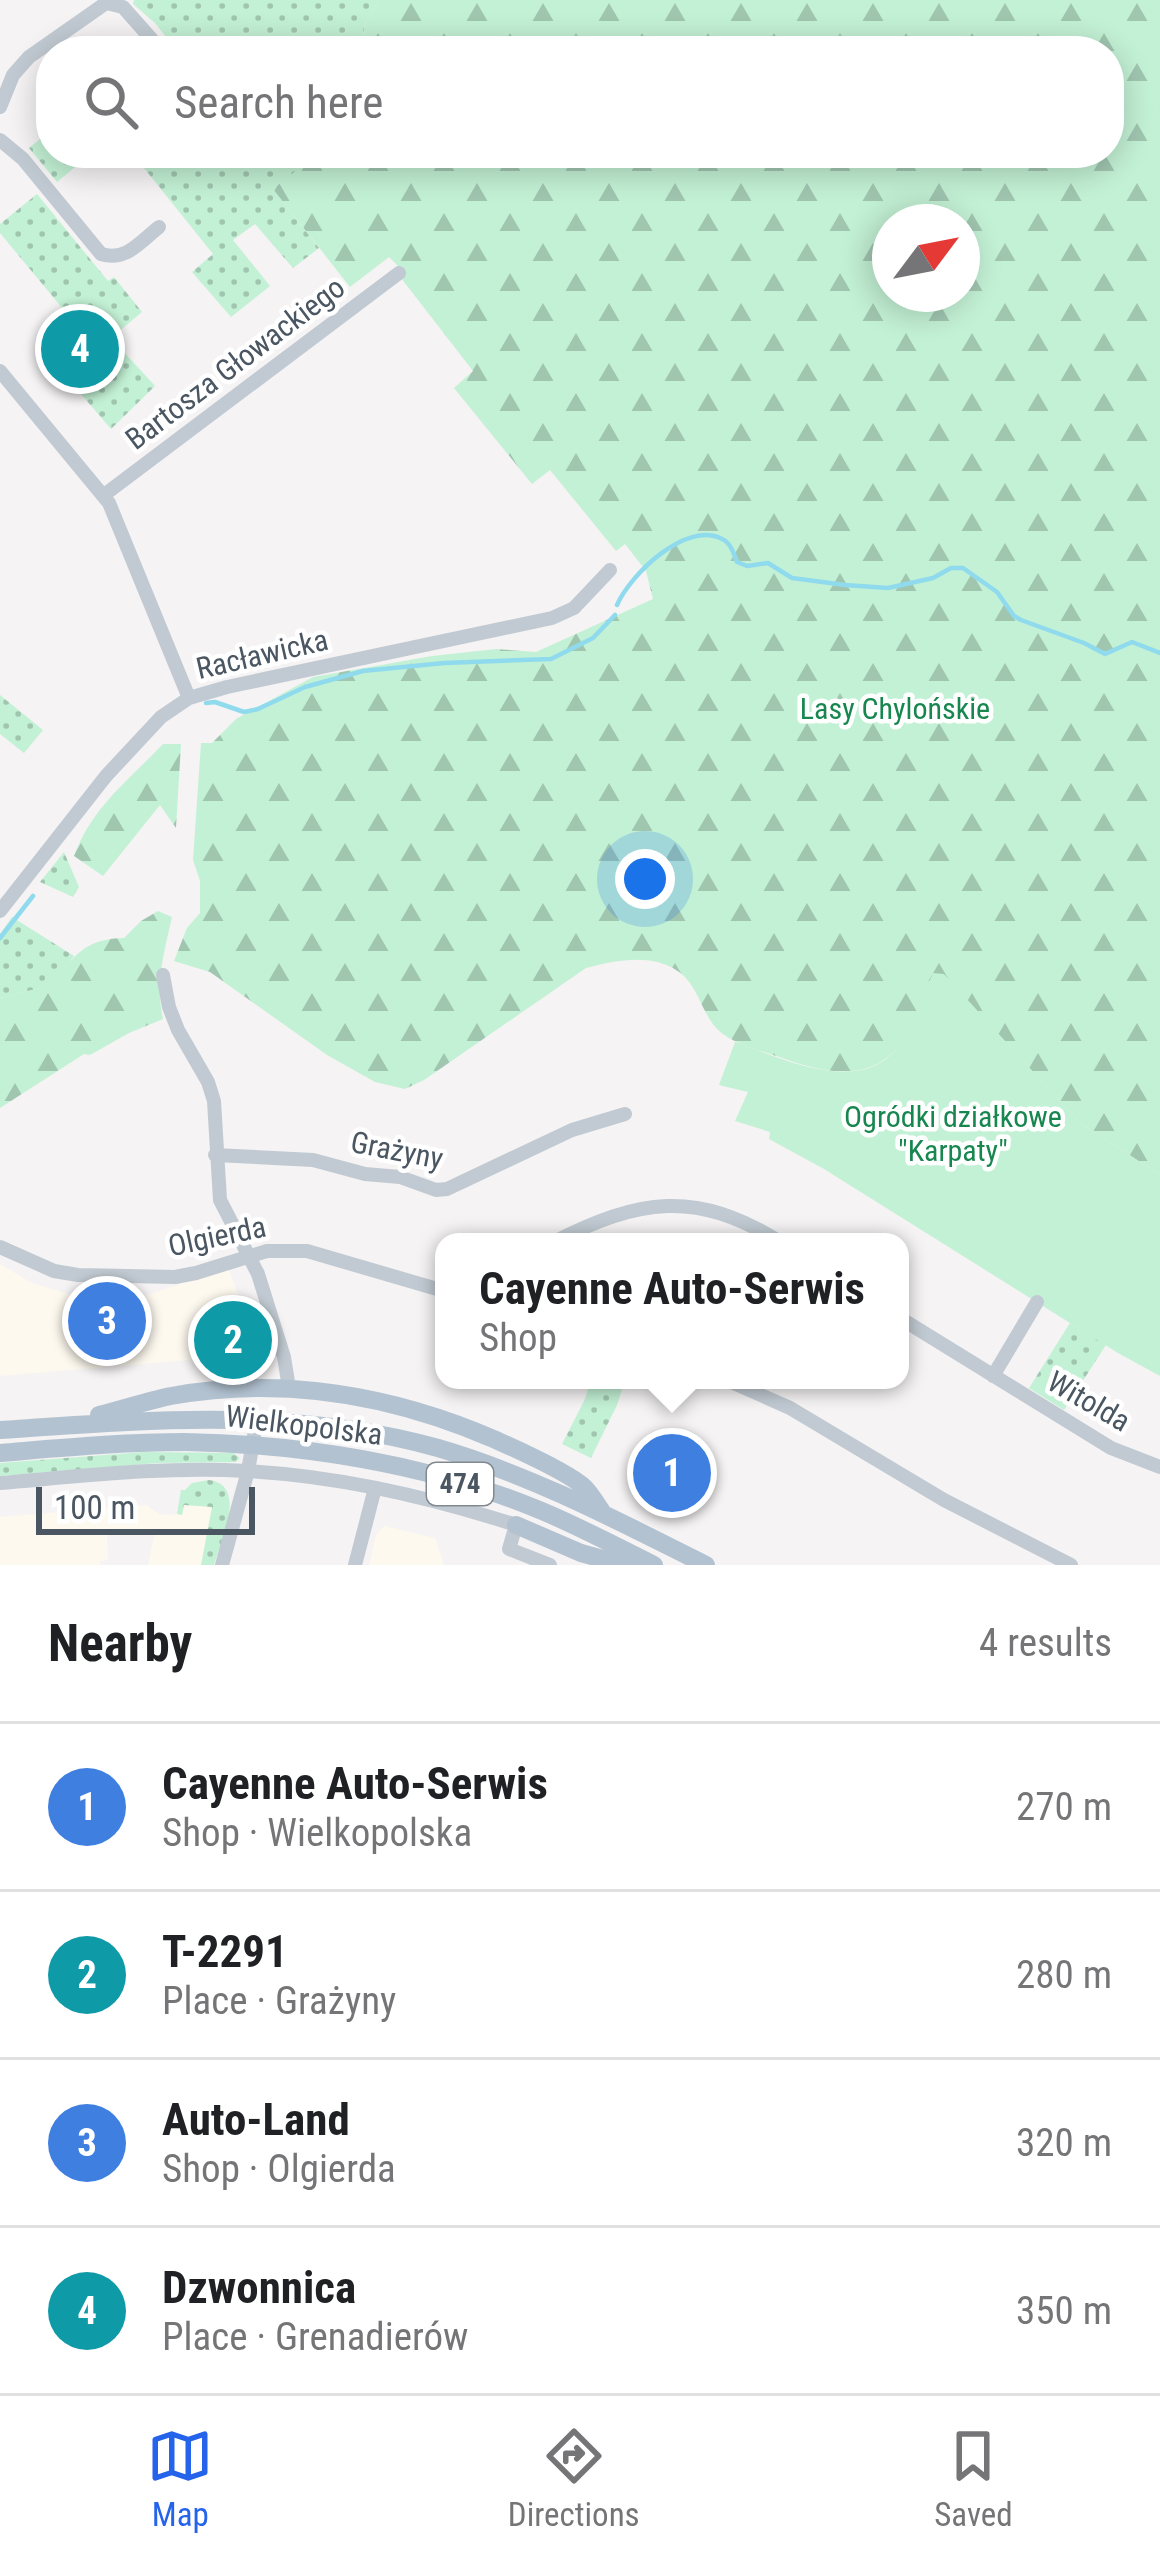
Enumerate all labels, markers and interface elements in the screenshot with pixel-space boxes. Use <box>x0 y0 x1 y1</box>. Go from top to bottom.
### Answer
search box <box>36 36 1124 168</box>
icon: search <box>78 69 144 135</box>
text: Search here <box>174 76 383 129</box>
north arrow <box>872 204 980 312</box>
street label: Bartosza Głowackiego <box>119 269 351 457</box>
pin: 4 <box>41 304 119 394</box>
street label: Racławicka <box>193 622 331 686</box>
park label: Lasy Chylońskie <box>800 691 990 726</box>
your location <box>615 849 675 909</box>
park label: Ogródki działkowe "Karpaty" <box>844 1099 1062 1168</box>
street label: Grażyny <box>348 1124 446 1176</box>
street label: Olgierda <box>165 1209 269 1263</box>
popup <box>435 1233 909 1389</box>
text: Cayenne Auto-Serwis <box>479 1262 865 1315</box>
pin: 3 <box>68 1276 146 1366</box>
pin: 2 <box>194 1295 272 1385</box>
text: Shop <box>479 1315 557 1361</box>
street label: Witolda <box>1041 1363 1137 1439</box>
street label: Wielkopolska <box>224 1398 384 1452</box>
pin: 1 <box>633 1428 711 1518</box>
road number: 474 <box>427 1463 493 1505</box>
scale bar <box>36 1481 255 1534</box>
text: 100 m <box>54 1488 135 1527</box>
text: Nearby <box>48 1614 192 1673</box>
text: 4 results <box>979 1620 1112 1666</box>
text: Cayenne Auto-Serwis <box>162 1757 548 1810</box>
text: 1 <box>77 1784 97 1830</box>
text: 270 m <box>1016 1784 1112 1830</box>
text: Shop · Wielkopolska <box>162 1810 472 1856</box>
text: T-2291 <box>162 1925 288 1978</box>
text: 2 <box>77 1952 97 1998</box>
text: 280 m <box>1016 1952 1112 1998</box>
text: Place · Grażyny <box>162 1978 396 2024</box>
text: Auto-Land <box>162 2093 350 2146</box>
text: 3 <box>77 2120 97 2166</box>
text: 320 m <box>1016 2120 1112 2166</box>
text: Shop · Olgierda <box>162 2146 396 2192</box>
text: Dzwonnica <box>162 2261 356 2314</box>
text: 4 <box>77 2288 97 2334</box>
text: 350 m <box>1016 2288 1112 2334</box>
text: Place · Grenadierów <box>162 2314 468 2360</box>
tab: Map <box>147 2423 213 2534</box>
tab: Directions <box>508 2423 640 2534</box>
tab: Saved <box>934 2423 1013 2534</box>

